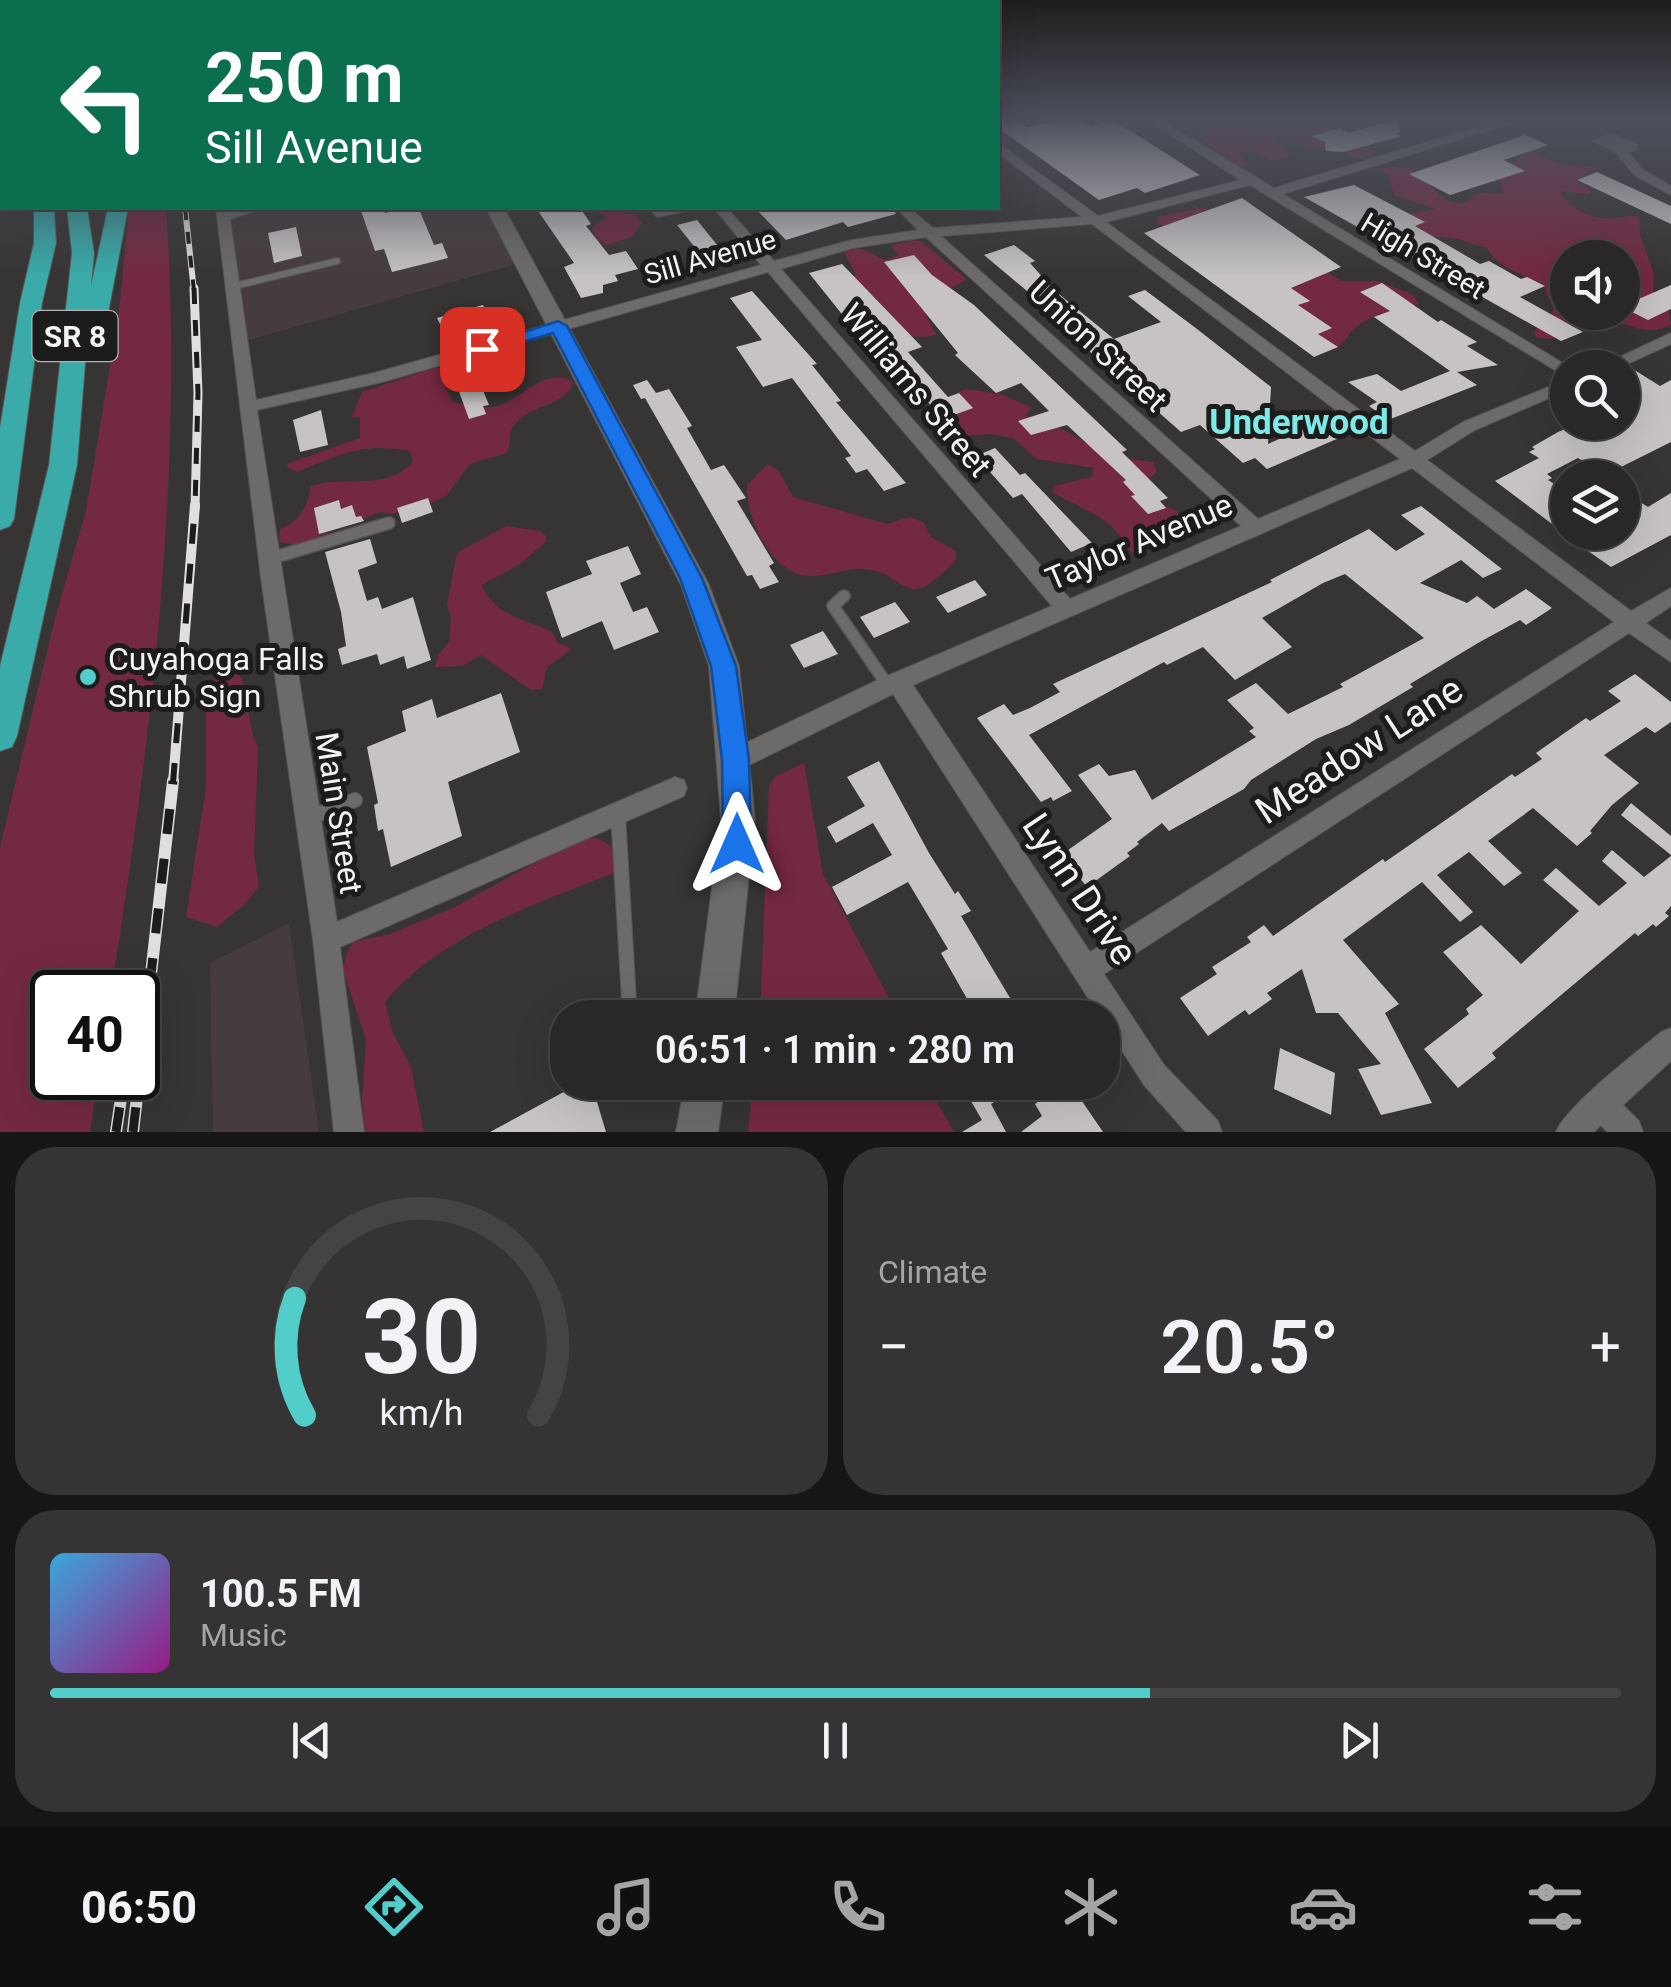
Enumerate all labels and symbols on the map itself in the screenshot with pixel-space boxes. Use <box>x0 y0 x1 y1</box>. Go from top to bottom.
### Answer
street label: High Street <box>1355 206 1491 306</box>
street label: Sill Avenue <box>640 222 780 292</box>
street label: Union Street <box>1021 273 1175 419</box>
street label: Williams Street <box>833 296 999 484</box>
pin <box>440 307 525 392</box>
road number: SR 8 <box>32 311 118 361</box>
district label: Underwood <box>1209 402 1389 443</box>
street label: Taylor Avenue <box>1040 486 1238 598</box>
place label: Cuyahoga Falls Shrub Sign <box>108 640 325 715</box>
marker: Cuyahoga Falls Shrub Sign <box>77 666 99 688</box>
street label: Meadow Lane <box>1247 667 1471 833</box>
street label: Main Street <box>307 729 371 897</box>
position arrow <box>685 792 789 896</box>
street label: Lynn Drive <box>1013 805 1147 973</box>
speed limit sign: 40 <box>30 970 160 1100</box>

